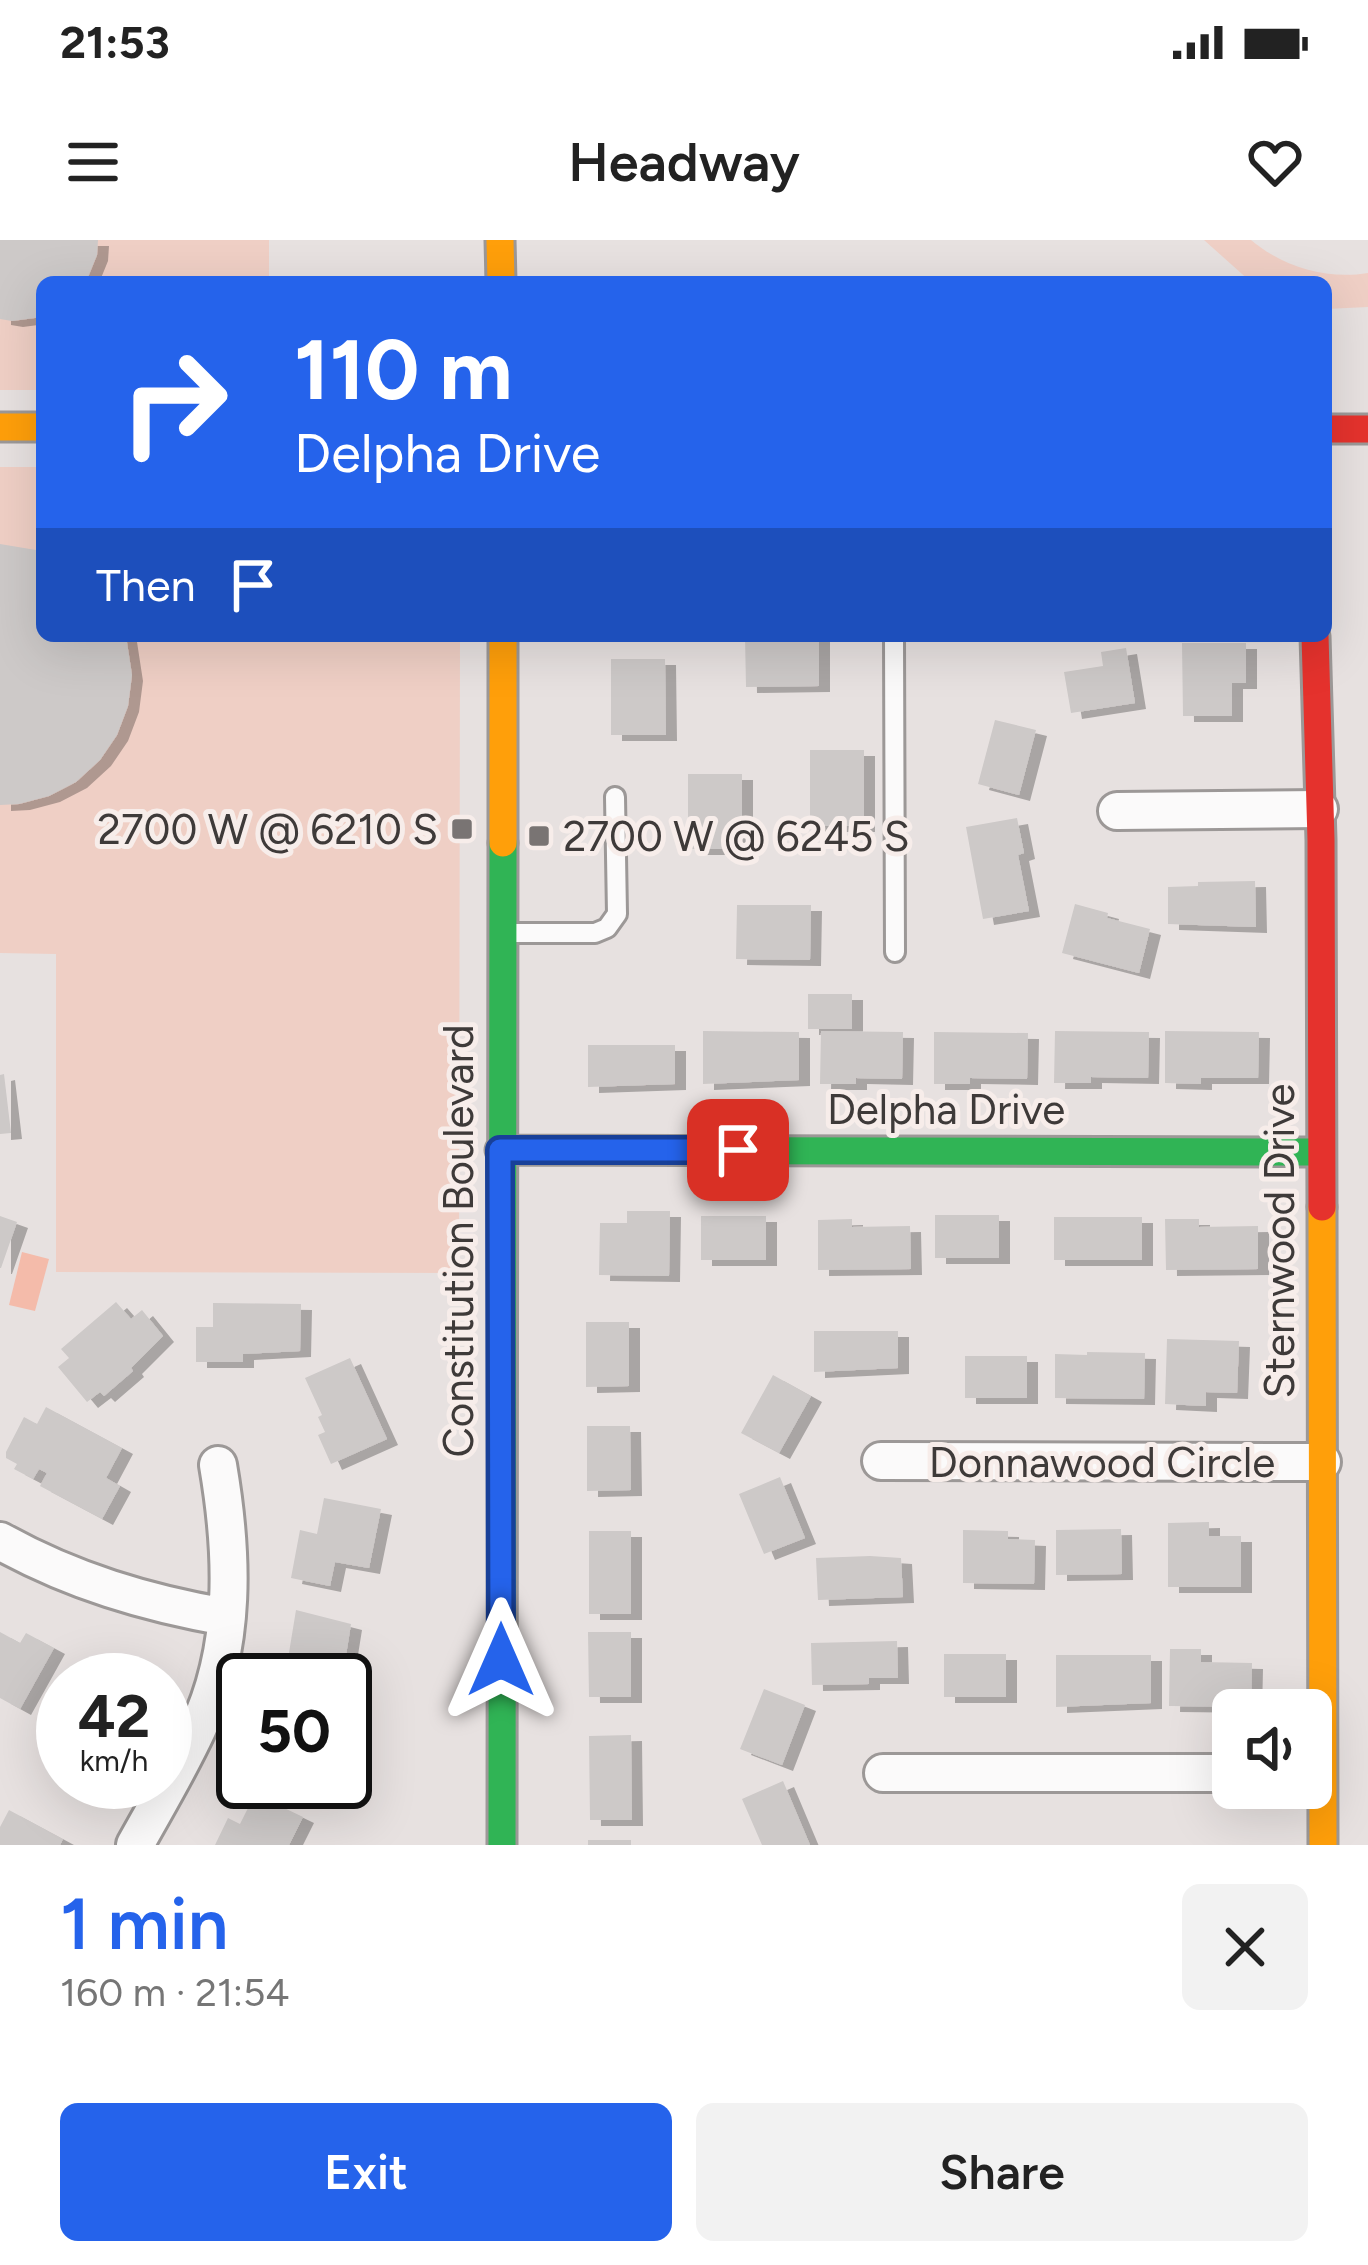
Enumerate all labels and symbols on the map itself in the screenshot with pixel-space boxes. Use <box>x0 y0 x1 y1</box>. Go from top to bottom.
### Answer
place label: 2700 W @ 6210 S <box>97 804 438 855</box>
place label: 2700 W @ 6245 S <box>563 811 910 862</box>
marker: 2700 W @ 6210 S <box>449 816 475 842</box>
marker: 2700 W @ 6245 S <box>526 823 552 849</box>
street label: Constitution Boulevard <box>433 1024 484 1458</box>
street label: Sternwood Drive <box>1254 1083 1305 1399</box>
street label: Delpha Drive <box>827 1084 1065 1135</box>
pin <box>687 1099 789 1201</box>
street label: Donnawood Circle <box>929 1437 1275 1488</box>
position arrow <box>438 1597 564 1723</box>
speed limit sign: 50 <box>216 1653 372 1809</box>

